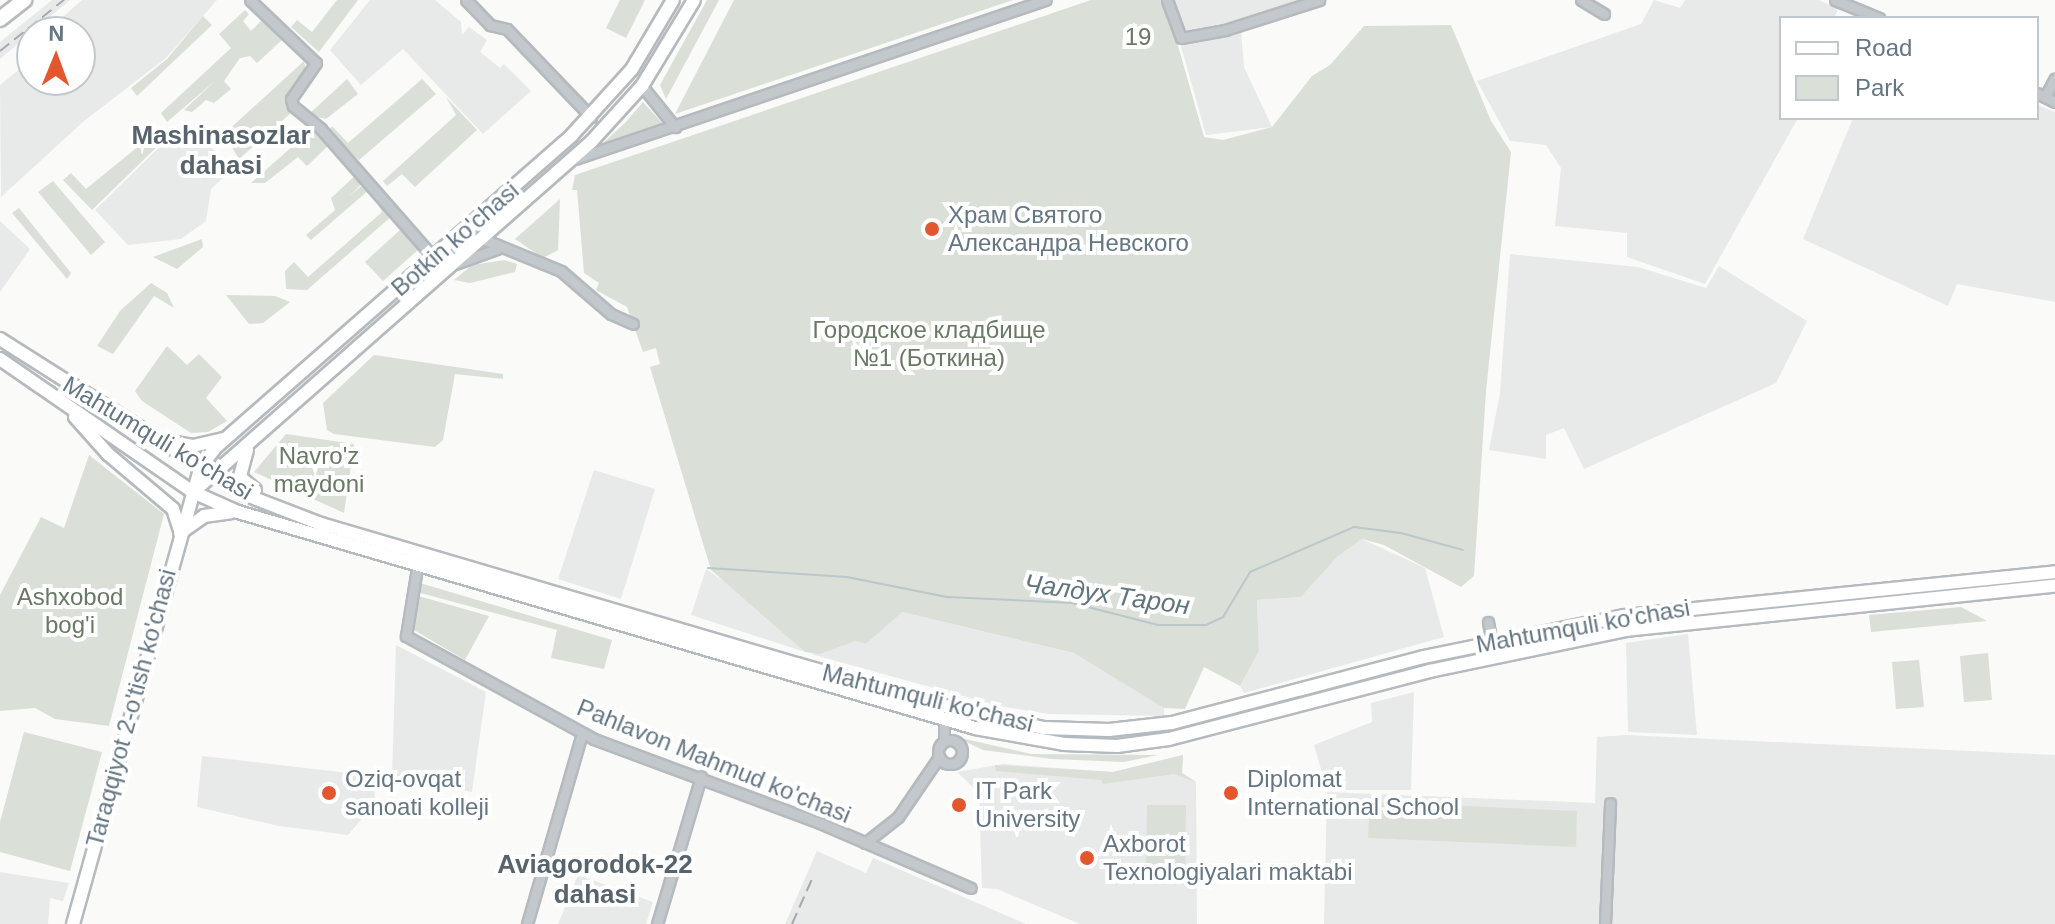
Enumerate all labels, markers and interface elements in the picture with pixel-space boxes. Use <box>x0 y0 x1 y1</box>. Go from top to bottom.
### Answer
north arrow <box>16 16 96 96</box>
legend <box>1779 16 2039 120</box>
text: N <box>48 21 65 46</box>
park label: 19 <box>1125 23 1151 51</box>
text: Road <box>1855 34 1912 61</box>
text: Park <box>1855 74 1904 101</box>
district label: Mashinasozlar dahasi <box>131 120 311 182</box>
street label: Botkin ko'chasi <box>385 176 525 302</box>
place label: Храм Святого Александра Невского <box>948 201 1189 257</box>
marker: Храм Святого Александра Невского <box>923 220 941 238</box>
park label: Городское кладбище №1 (Боткина) <box>812 316 1046 372</box>
street label: Mahtumquli ko'chasi <box>58 370 258 506</box>
park label: Navro'z maydoni <box>274 442 364 498</box>
street label: Taraqqiyot 2-o'tish ko'chasi <box>80 566 182 850</box>
water label: Чалдух Тарон <box>1022 568 1192 622</box>
park label: Ashxobod bog'i <box>17 583 123 639</box>
street label: Mahtumquli ko'chasi <box>1474 593 1692 659</box>
street label: Mahtumquli ko'chasi <box>819 658 1037 738</box>
street label: Pahlavon Mahmud ko'chasi <box>573 693 855 829</box>
place label: Oziq-ovqat sanoati kolleji <box>345 765 489 821</box>
place label: Diplomat International School <box>1247 765 1459 821</box>
place label: IT Park University <box>975 777 1080 833</box>
marker: Oziq-ovqat sanoati kolleji <box>320 784 338 802</box>
marker: Diplomat International School <box>1222 784 1240 802</box>
marker: IT Park University <box>950 796 968 814</box>
place label: Axborot Texnologiyalari maktabi <box>1103 830 1352 886</box>
district label: Aviagorodok-22 dahasi <box>497 849 693 910</box>
marker: Axborot Texnologiyalari maktabi <box>1078 849 1096 867</box>

